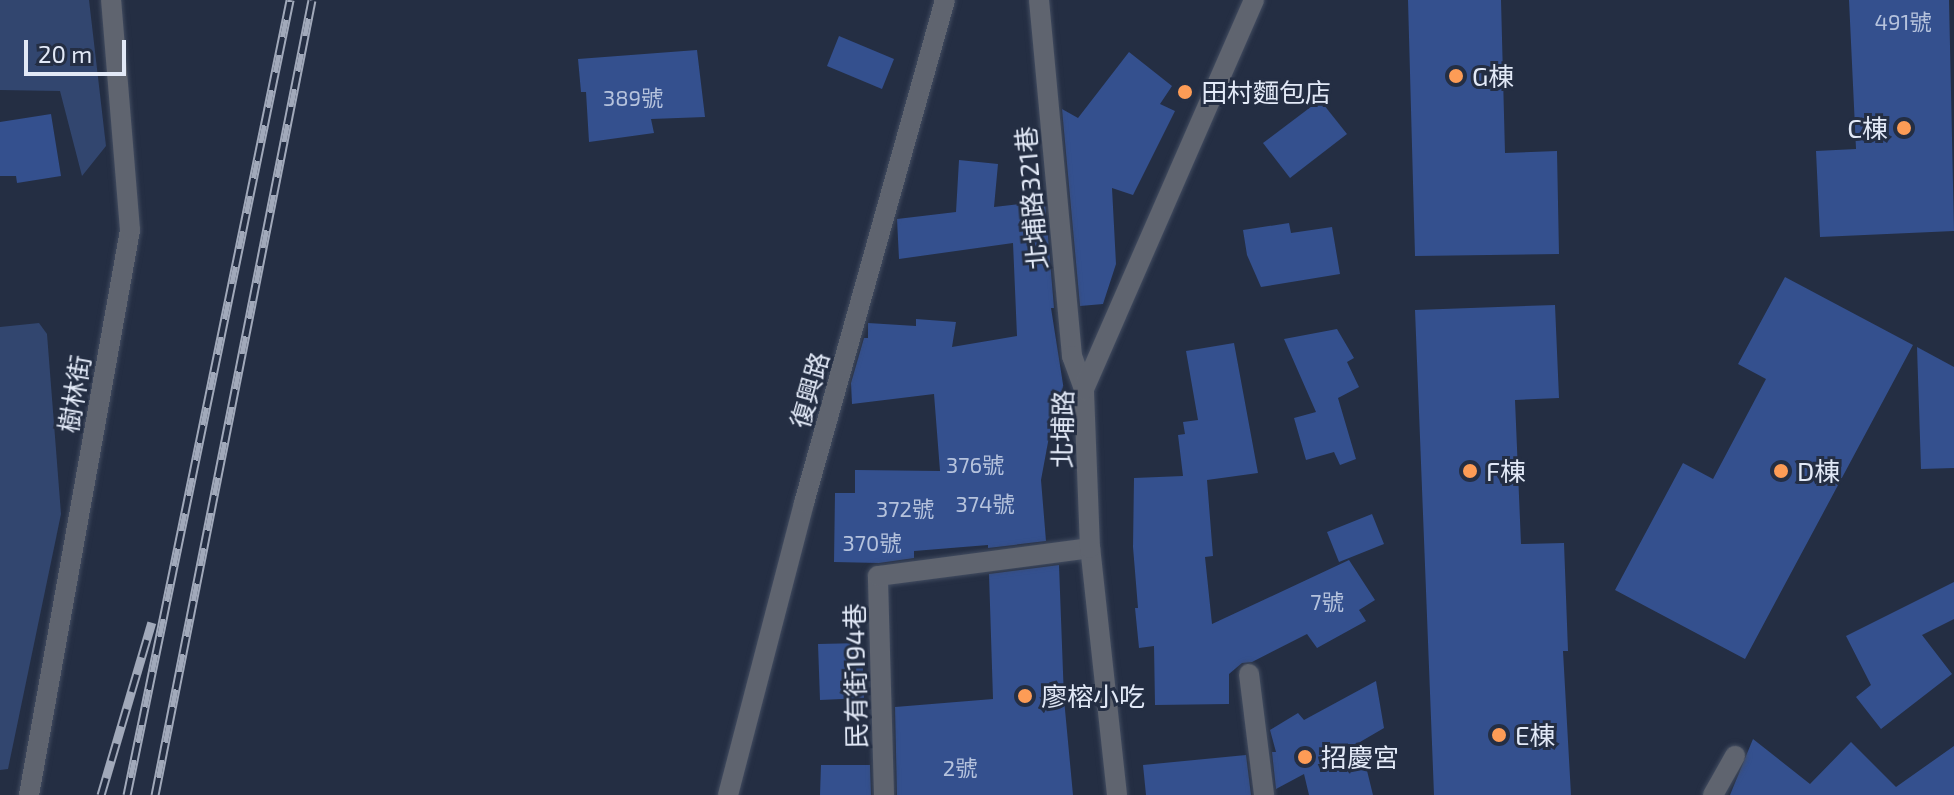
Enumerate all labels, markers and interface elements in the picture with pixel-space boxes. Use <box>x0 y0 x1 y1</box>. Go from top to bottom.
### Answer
house number: 491號 <box>1875 9 1931 35</box>
scale bar <box>28 24 130 74</box>
text: 20 m <box>38 39 92 68</box>
place label: G棟 <box>1472 60 1514 92</box>
marker: G棟 <box>1447 67 1465 85</box>
place label: 田村麵包店 <box>1201 76 1331 108</box>
marker: 田村麵包店 <box>1176 83 1194 101</box>
house number: 389號 <box>603 85 663 111</box>
place label: C棟 <box>1847 112 1888 144</box>
marker: C棟 <box>1895 119 1913 137</box>
street label: 北埔路321巷 <box>1009 125 1053 271</box>
street label: 復興路 <box>783 348 835 432</box>
street label: 樹林街 <box>52 353 96 435</box>
street label: 北埔路 <box>1046 390 1078 468</box>
house number: 376號 <box>946 452 1004 478</box>
place label: F棟 <box>1486 455 1526 487</box>
place label: D棟 <box>1797 455 1840 487</box>
marker: F棟 <box>1461 462 1479 480</box>
marker: D棟 <box>1772 462 1790 480</box>
house number: 374號 <box>955 491 1015 517</box>
house number: 372號 <box>876 496 934 522</box>
house number: 370號 <box>843 530 901 556</box>
house number: 7號 <box>1310 589 1344 615</box>
street label: 民有街194巷 <box>838 603 872 749</box>
place label: 廖榕小吃 <box>1041 680 1145 712</box>
marker: 廖榕小吃 <box>1016 687 1034 705</box>
place label: E棟 <box>1515 719 1556 751</box>
marker: E棟 <box>1490 726 1508 744</box>
place label: 招慶宮 <box>1321 741 1399 773</box>
marker: 招慶宮 <box>1296 748 1314 766</box>
house number: 2號 <box>943 755 977 781</box>

